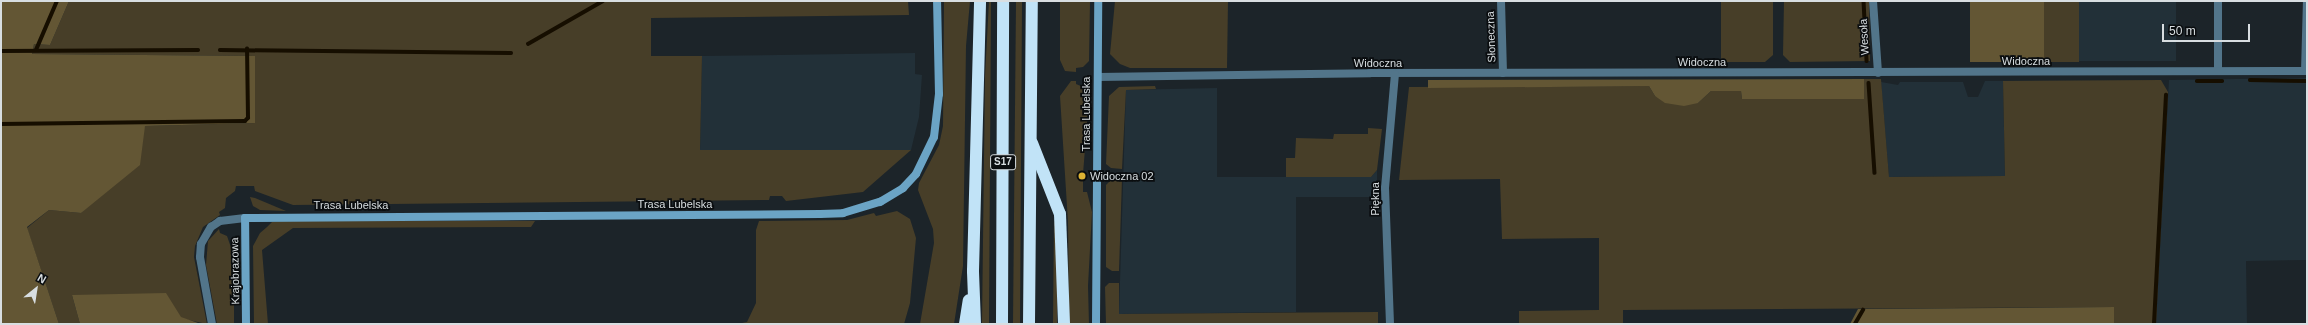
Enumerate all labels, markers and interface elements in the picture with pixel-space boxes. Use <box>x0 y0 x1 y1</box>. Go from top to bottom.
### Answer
street label: Słoneczna <box>1484 11 1498 63</box>
scale bar <box>2164 16 2252 42</box>
street label: Wesoła <box>1856 18 1872 56</box>
text: 50 m <box>2169 24 2196 38</box>
street label: Widoczna <box>2002 54 2050 68</box>
street label: Widoczna <box>1678 55 1726 69</box>
street label: Widoczna <box>1354 56 1402 70</box>
street label: Trasa Lubelska <box>1079 77 1093 151</box>
road number: S17 <box>990 154 1016 170</box>
place label: Widoczna 02 <box>1090 169 1154 183</box>
marker: Widoczna 02 <box>1077 171 1087 181</box>
street label: Piękna <box>1368 182 1382 216</box>
street label: Trasa Lubelska <box>638 197 712 211</box>
street label: Trasa Lubelska <box>314 198 388 212</box>
street label: Krajobrazowa <box>228 237 242 305</box>
north arrow <box>16 269 56 309</box>
text: N <box>36 271 48 286</box>

